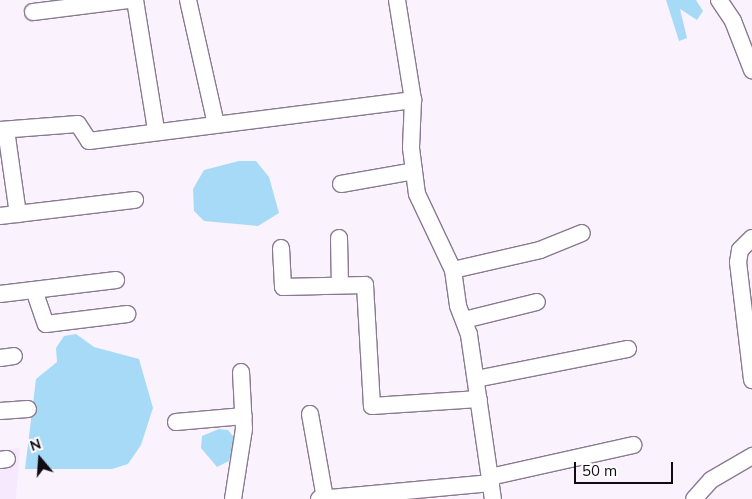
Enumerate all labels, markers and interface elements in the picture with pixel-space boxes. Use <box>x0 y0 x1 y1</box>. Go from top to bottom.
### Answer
north arrow <box>15 434 65 484</box>
text: N <box>28 435 43 455</box>
scale bar <box>577 452 676 484</box>
text: 50 m <box>582 461 617 480</box>

